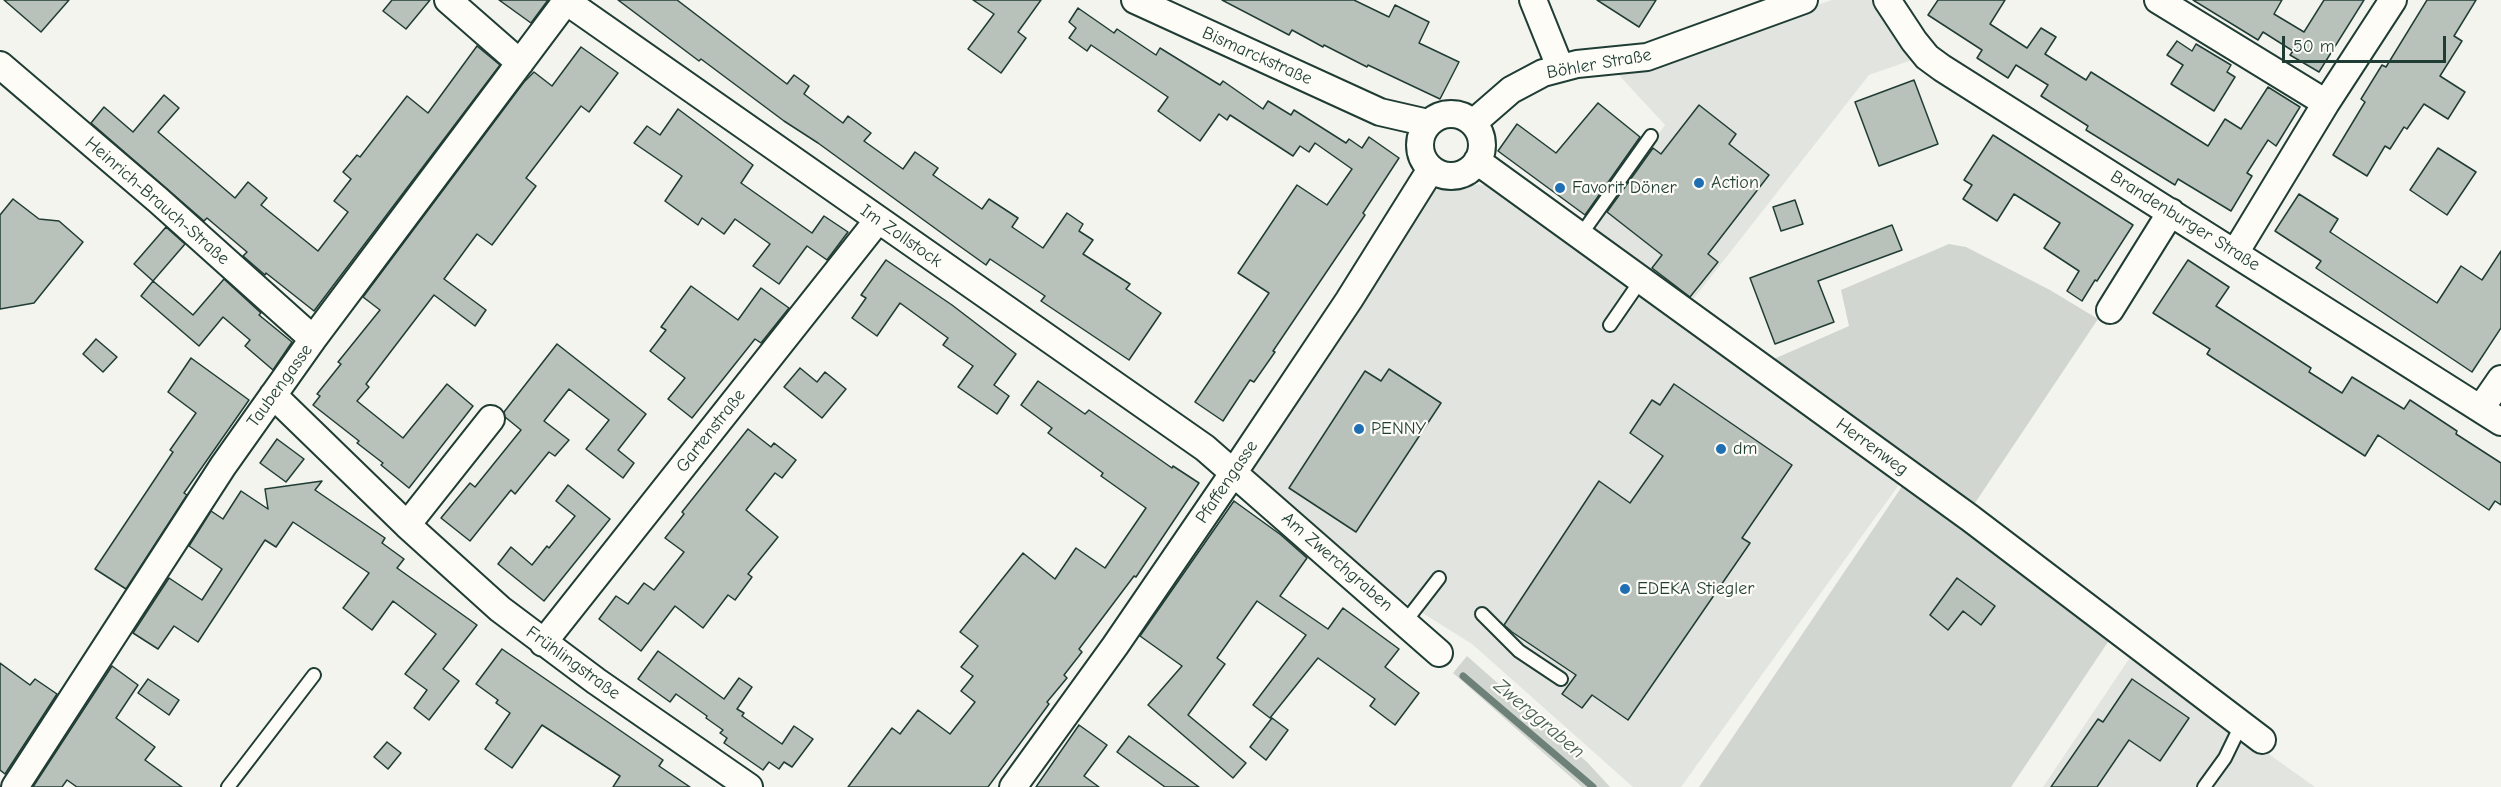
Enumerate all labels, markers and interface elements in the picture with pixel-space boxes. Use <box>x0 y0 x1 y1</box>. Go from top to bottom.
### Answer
street label: Bismarckstraße <box>1199 22 1315 90</box>
scale bar <box>2285 24 2448 62</box>
text: 50 m <box>2293 36 2335 57</box>
street label: Böhler Straße <box>1545 44 1653 84</box>
street label: Heinrich-Brauch-Straße <box>80 132 234 270</box>
street label: Brandenburger Straße <box>2106 166 2264 276</box>
place label: Action <box>1711 172 1759 194</box>
marker: Action <box>1692 176 1706 190</box>
place label: Favorit Döner <box>1572 177 1677 199</box>
marker: Favorit Döner <box>1553 181 1567 195</box>
street label: Im Zollstock <box>856 200 946 272</box>
street label: Taubengasse <box>243 340 317 432</box>
street label: Gartenstraße <box>672 385 750 477</box>
street label: Herrenweg <box>1832 414 1912 480</box>
place label: PENNY <box>1371 418 1426 440</box>
marker: PENNY <box>1352 422 1366 436</box>
street label: Pfaffengasse <box>1191 436 1263 528</box>
place label: dm <box>1733 438 1757 460</box>
marker: dm <box>1714 442 1728 456</box>
street label: Am Zwerchgraben <box>1277 508 1397 616</box>
place label: EDEKA Stiegler <box>1637 578 1754 600</box>
marker: EDEKA Stiegler <box>1618 582 1632 596</box>
street label: Frühlingstraße <box>522 622 624 704</box>
water label: Zwerggraben <box>1489 674 1589 764</box>

